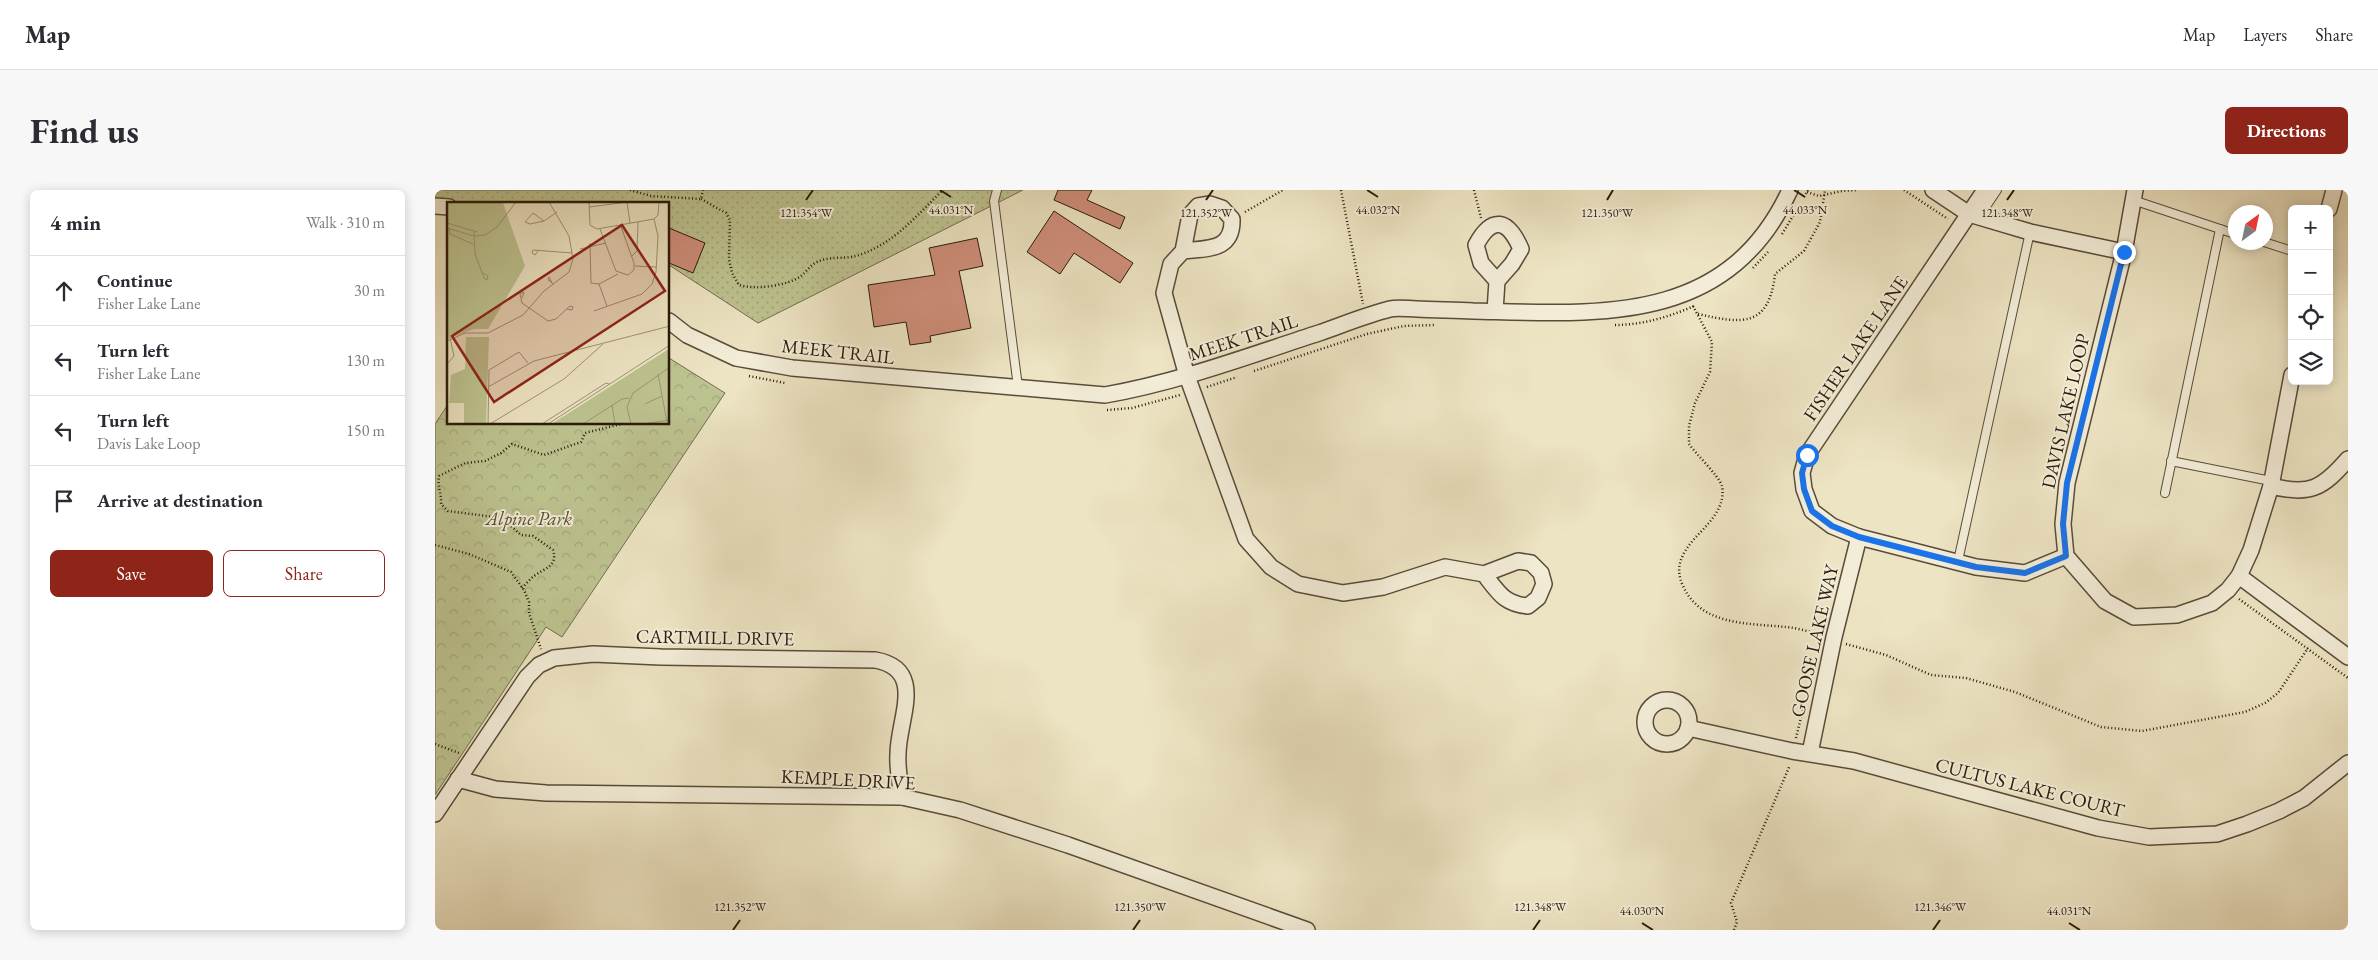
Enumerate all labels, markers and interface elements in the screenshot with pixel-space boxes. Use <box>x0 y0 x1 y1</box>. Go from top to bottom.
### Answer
text: Map <box>25 19 70 50</box>
text: Map <box>2183 23 2215 46</box>
text: Layers <box>2243 23 2287 46</box>
text: Share <box>2315 23 2353 46</box>
button: Directions <box>2225 107 2348 154</box>
text: Find us <box>30 108 139 153</box>
inset map <box>447 202 670 425</box>
text: 44.031°N <box>929 202 974 218</box>
text: 44.032°N <box>1356 202 1401 218</box>
text: 44.033°N <box>1783 202 1828 218</box>
text: 121.354°W <box>780 205 833 221</box>
text: 121.352°W <box>1180 205 1233 221</box>
text: 121.350°W <box>1581 205 1634 221</box>
text: 121.348°W <box>1981 205 2034 221</box>
north arrow <box>2228 205 2273 250</box>
map controls <box>2288 205 2333 385</box>
button: + <box>2288 205 2333 250</box>
text: 4 min <box>50 209 101 236</box>
text: Walk · 310 m <box>306 212 385 233</box>
route end <box>2113 241 2136 264</box>
button: − <box>2288 250 2333 295</box>
text: Continue <box>97 268 172 293</box>
street label: FISHER LAKE LANE <box>1797 271 1914 426</box>
icon: ahead <box>50 277 78 305</box>
text: 30 m <box>354 280 385 301</box>
text: Fisher Lake Lane <box>97 293 200 314</box>
button: locate <box>2288 295 2333 340</box>
street label: MEEK TRAIL <box>1186 308 1301 367</box>
street label: DAVIS LAKE LOOP <box>2035 331 2096 491</box>
street label: MEEK TRAIL <box>780 333 895 370</box>
text: Turn left <box>97 338 169 363</box>
button: layers <box>2288 340 2333 385</box>
icon: left <box>50 347 78 375</box>
text: 130 m <box>346 350 385 371</box>
text: Fisher Lake Lane <box>97 363 200 384</box>
text: Turn left <box>97 408 169 433</box>
icon: left <box>50 417 78 445</box>
text: 150 m <box>346 420 385 441</box>
text: Davis Lake Loop <box>97 433 201 454</box>
route start <box>1796 444 1819 467</box>
icon: arrive <box>50 487 78 515</box>
text: Arrive at destination <box>97 488 263 513</box>
park label: Alpine Park <box>484 506 573 531</box>
button: Save <box>50 550 213 597</box>
button: Share <box>223 550 385 597</box>
street label: GOOSE LAKE WAY <box>1785 562 1844 720</box>
street label: CARTMILL DRIVE <box>636 624 795 651</box>
street label: CULTUS LAKE COURT <box>1933 752 2127 823</box>
street label: KEMPLE DRIVE <box>780 763 916 796</box>
text: 121.352°W <box>714 899 767 915</box>
text: 121.350°W <box>1114 899 1167 915</box>
text: 121.348°W <box>1514 899 1567 915</box>
text: 121.346°W <box>1914 899 1967 915</box>
text: 44.030°N <box>1620 903 1665 919</box>
text: 44.031°N <box>2047 903 2092 919</box>

